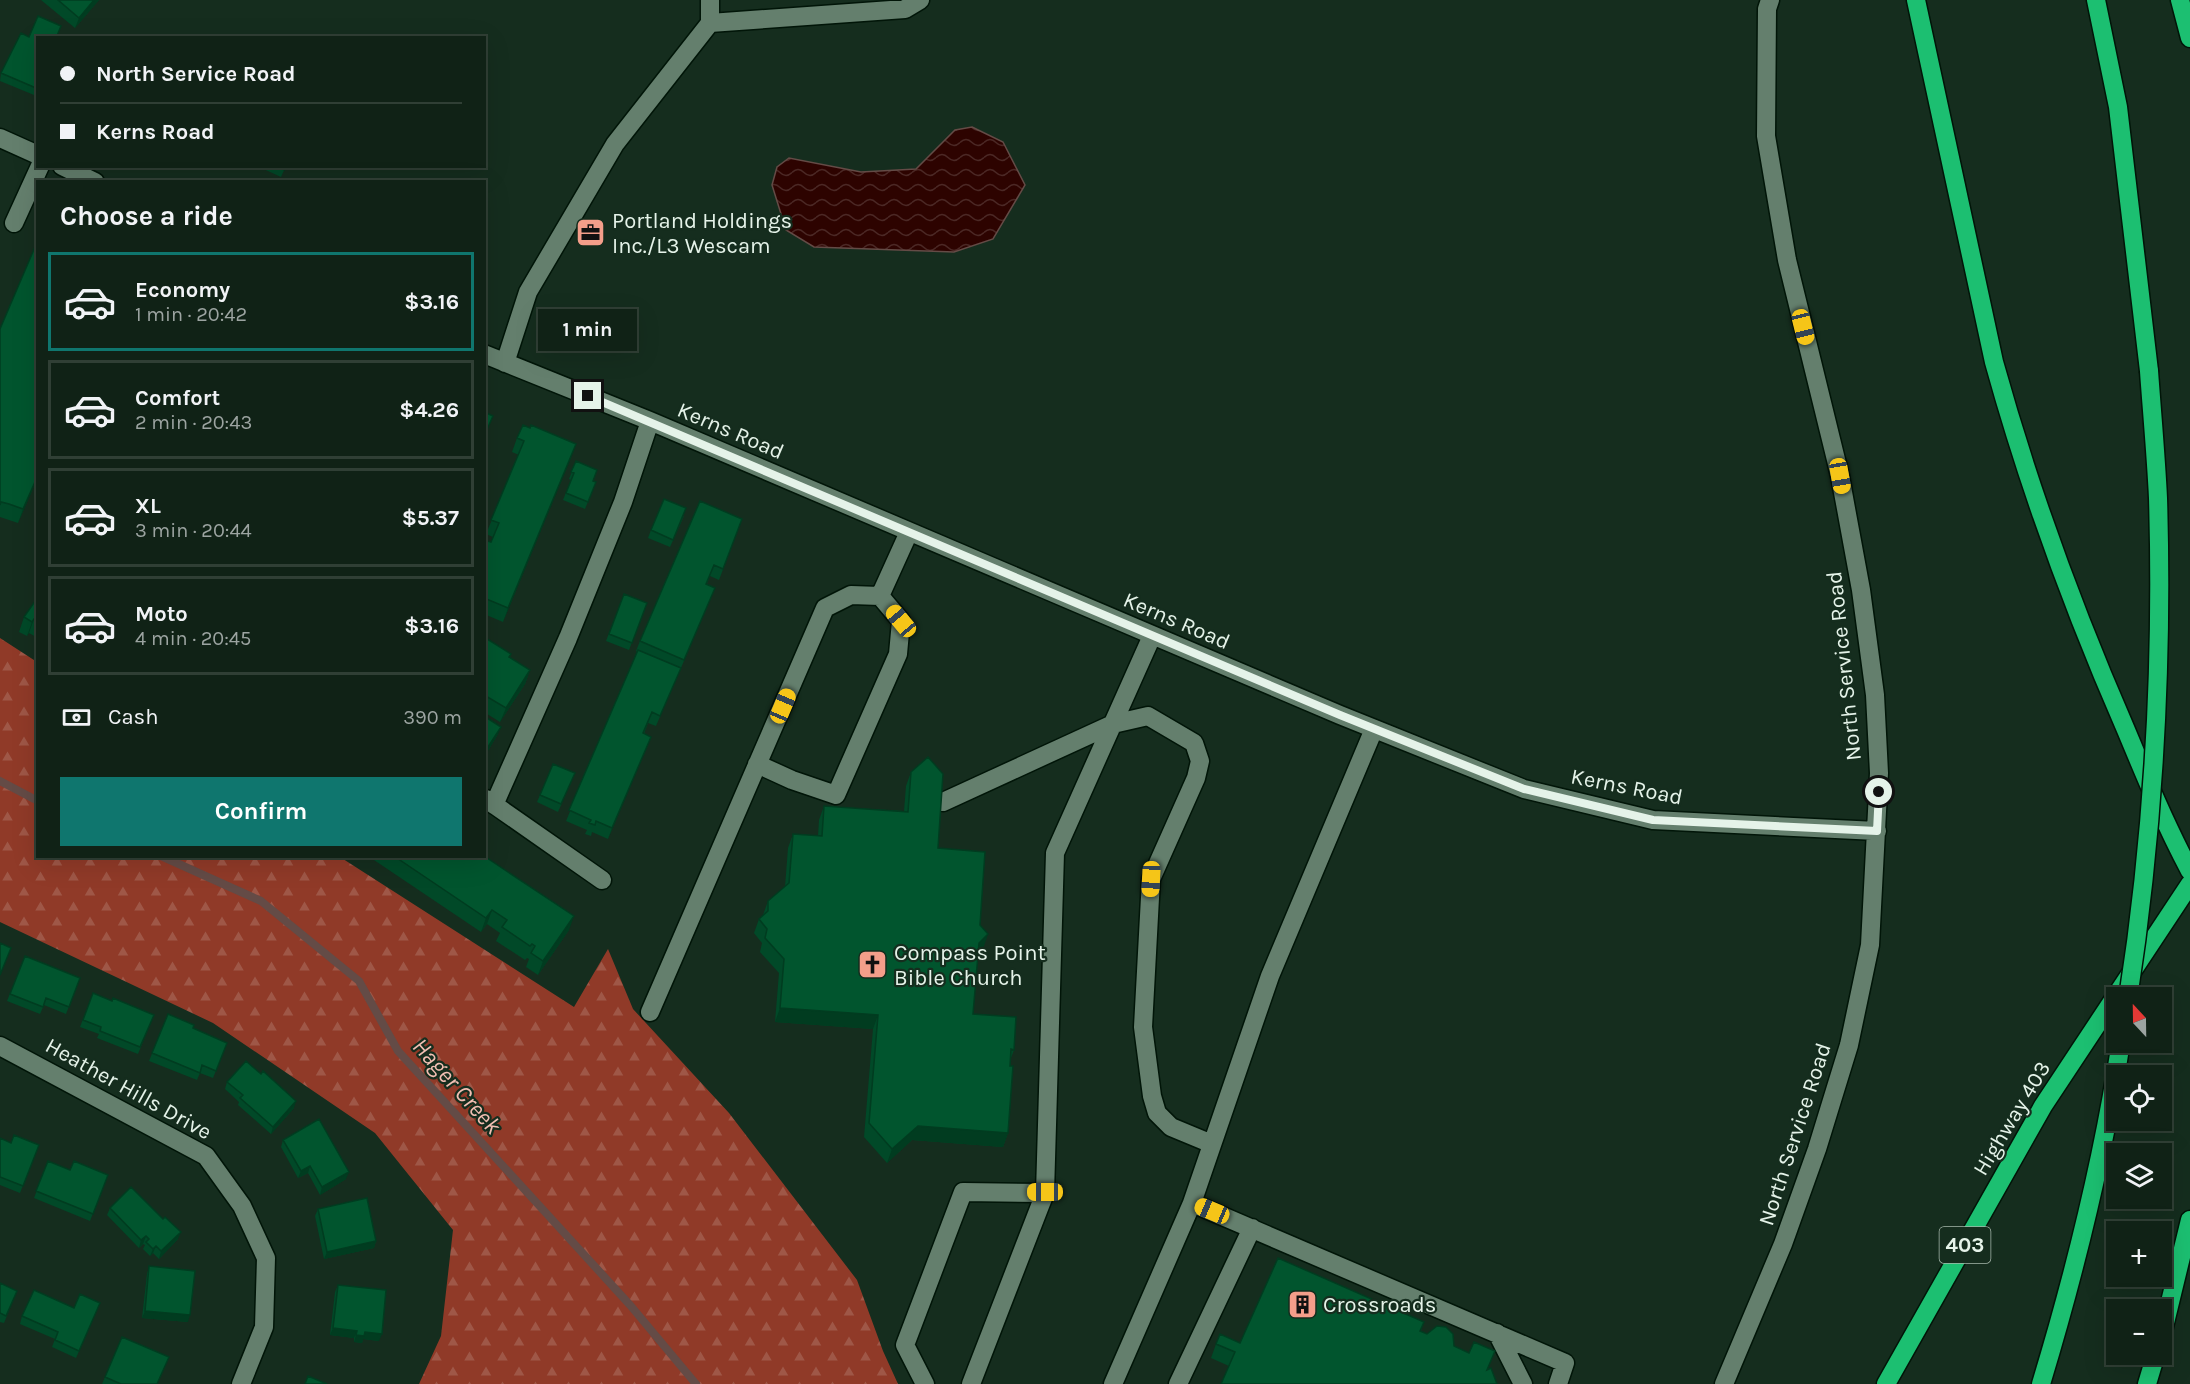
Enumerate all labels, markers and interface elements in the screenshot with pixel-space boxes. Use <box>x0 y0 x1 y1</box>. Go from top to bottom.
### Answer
text: North Service Road <box>96 61 296 87</box>
text: Kerns Road <box>96 119 215 145</box>
text: Choose a ride <box>60 200 233 232</box>
place label: Portland Holdings Inc./L3 Wescam <box>612 208 792 259</box>
office icon: Portland Holdings Inc./L3 Wescam <box>575 217 607 249</box>
icon: car <box>63 275 117 329</box>
text: Economy <box>135 277 230 303</box>
text: $3.16 <box>404 289 459 315</box>
text: 1 min · 20:42 <box>135 303 247 326</box>
car <box>1790 307 1816 347</box>
callout: 1 min <box>538 309 638 351</box>
text: 1 min <box>562 318 613 341</box>
route end <box>574 382 601 409</box>
icon: car <box>63 383 117 437</box>
text: Comfort <box>135 385 220 411</box>
text: $4.26 <box>399 397 459 423</box>
street label: Kerns Road <box>673 397 788 465</box>
text: 2 min · 20:43 <box>135 411 252 434</box>
car <box>1828 457 1852 495</box>
icon: car <box>63 491 117 545</box>
text: XL <box>135 493 161 519</box>
text: $5.37 <box>402 505 459 531</box>
text: 3 min · 20:44 <box>135 519 252 542</box>
street label: North Service Road <box>1821 570 1867 762</box>
street label: Kerns Road <box>1119 587 1234 655</box>
icon: car <box>63 599 117 653</box>
text: Moto <box>135 601 188 627</box>
car <box>883 601 919 641</box>
text: $3.16 <box>404 613 459 639</box>
text: 4 min · 20:45 <box>135 627 251 650</box>
car <box>768 686 798 726</box>
icon: cash <box>60 701 93 734</box>
text: Cash <box>108 704 158 730</box>
text: 390 m <box>403 706 462 729</box>
street label: Kerns Road <box>1569 763 1685 811</box>
button: Confirm <box>60 777 462 846</box>
route start <box>1865 778 1892 805</box>
car <box>1141 861 1161 897</box>
place label: Compass Point Bible Church <box>894 940 1046 991</box>
church icon: Compass Point Bible Church <box>857 949 889 981</box>
north arrow <box>2106 987 2172 1053</box>
map controls <box>2106 987 2172 1365</box>
street label: Heather Hills Drive <box>41 1032 216 1145</box>
water label: Hager Creek <box>407 1032 508 1140</box>
street label: North Service Road <box>1753 1040 1837 1229</box>
street label: Highway 403 <box>1968 1057 2056 1180</box>
button: locate <box>2106 1065 2172 1131</box>
button: layers <box>2106 1143 2172 1209</box>
car <box>1027 1183 1063 1201</box>
car <box>1192 1196 1232 1226</box>
button: + <box>2106 1221 2172 1287</box>
road number: 403 <box>1940 1227 1990 1263</box>
building icon: Crossroads <box>1286 1288 1318 1320</box>
place label: Crossroads <box>1323 1292 1436 1318</box>
button: − <box>2106 1299 2172 1365</box>

